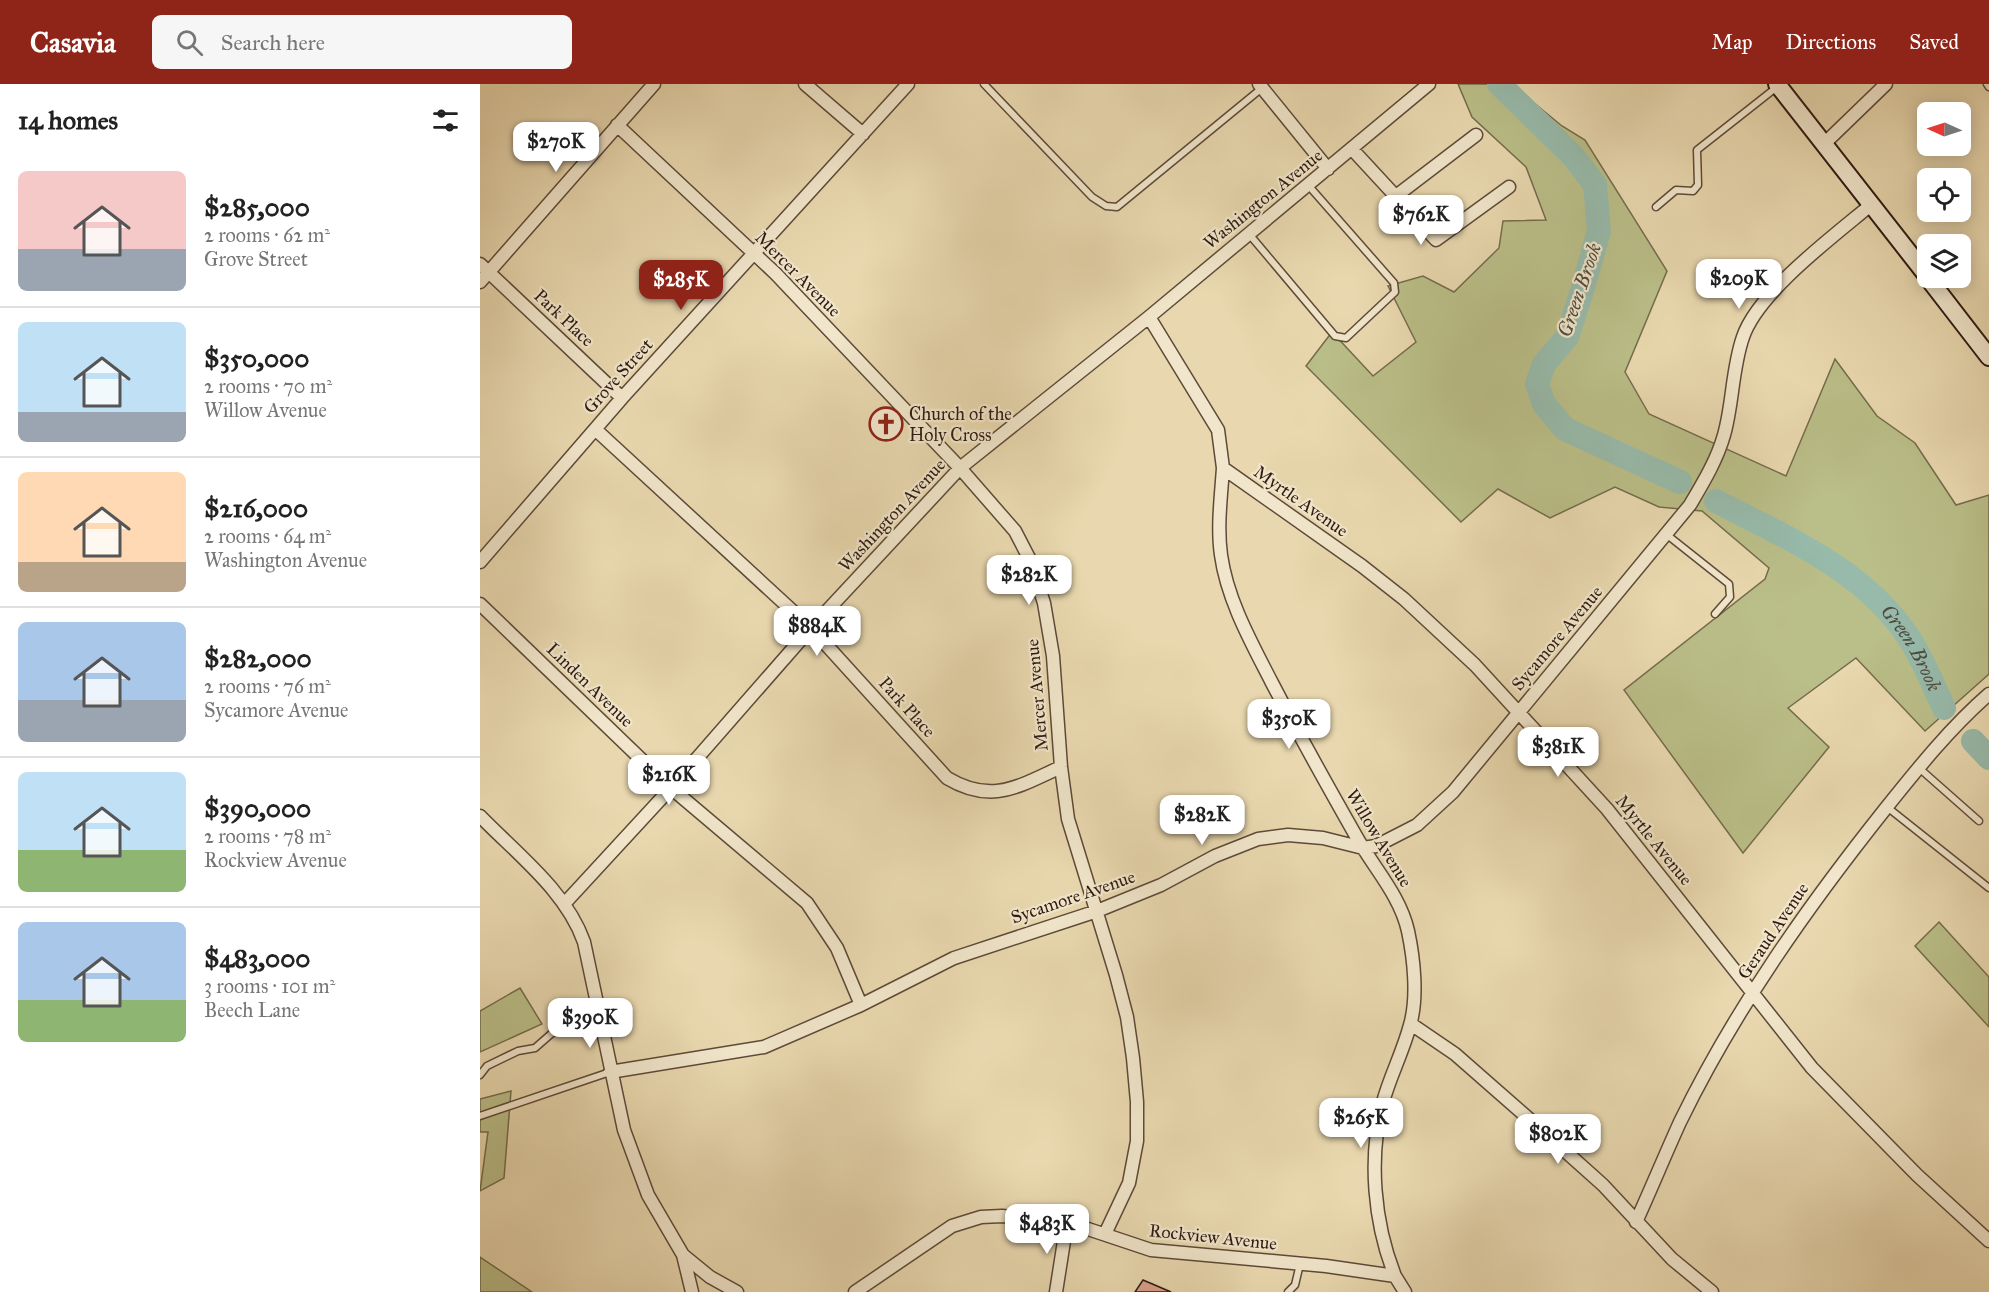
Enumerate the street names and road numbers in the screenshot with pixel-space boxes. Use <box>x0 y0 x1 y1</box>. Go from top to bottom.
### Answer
street label: Washington Avenue <box>1199 144 1328 254</box>
street label: Mercer Avenue <box>751 227 845 321</box>
street label: Park Place <box>529 285 599 351</box>
street label: Grove Street <box>579 333 658 418</box>
street label: Washington Avenue <box>834 454 951 577</box>
street label: Myrtle Avenue <box>1250 460 1352 542</box>
street label: Sycamore Avenue <box>1507 581 1607 695</box>
street label: Linden Avenue <box>542 638 638 732</box>
street label: Mercer Avenue <box>1021 638 1053 752</box>
street label: Park Place <box>874 672 940 742</box>
street label: Willow Avenue <box>1341 785 1417 891</box>
street label: Myrtle Avenue <box>1611 790 1697 890</box>
street label: Sycamore Avenue <box>1008 865 1138 929</box>
street label: Geraud Avenue <box>1733 879 1813 983</box>
street label: Rockview Avenue <box>1148 1219 1278 1255</box>

